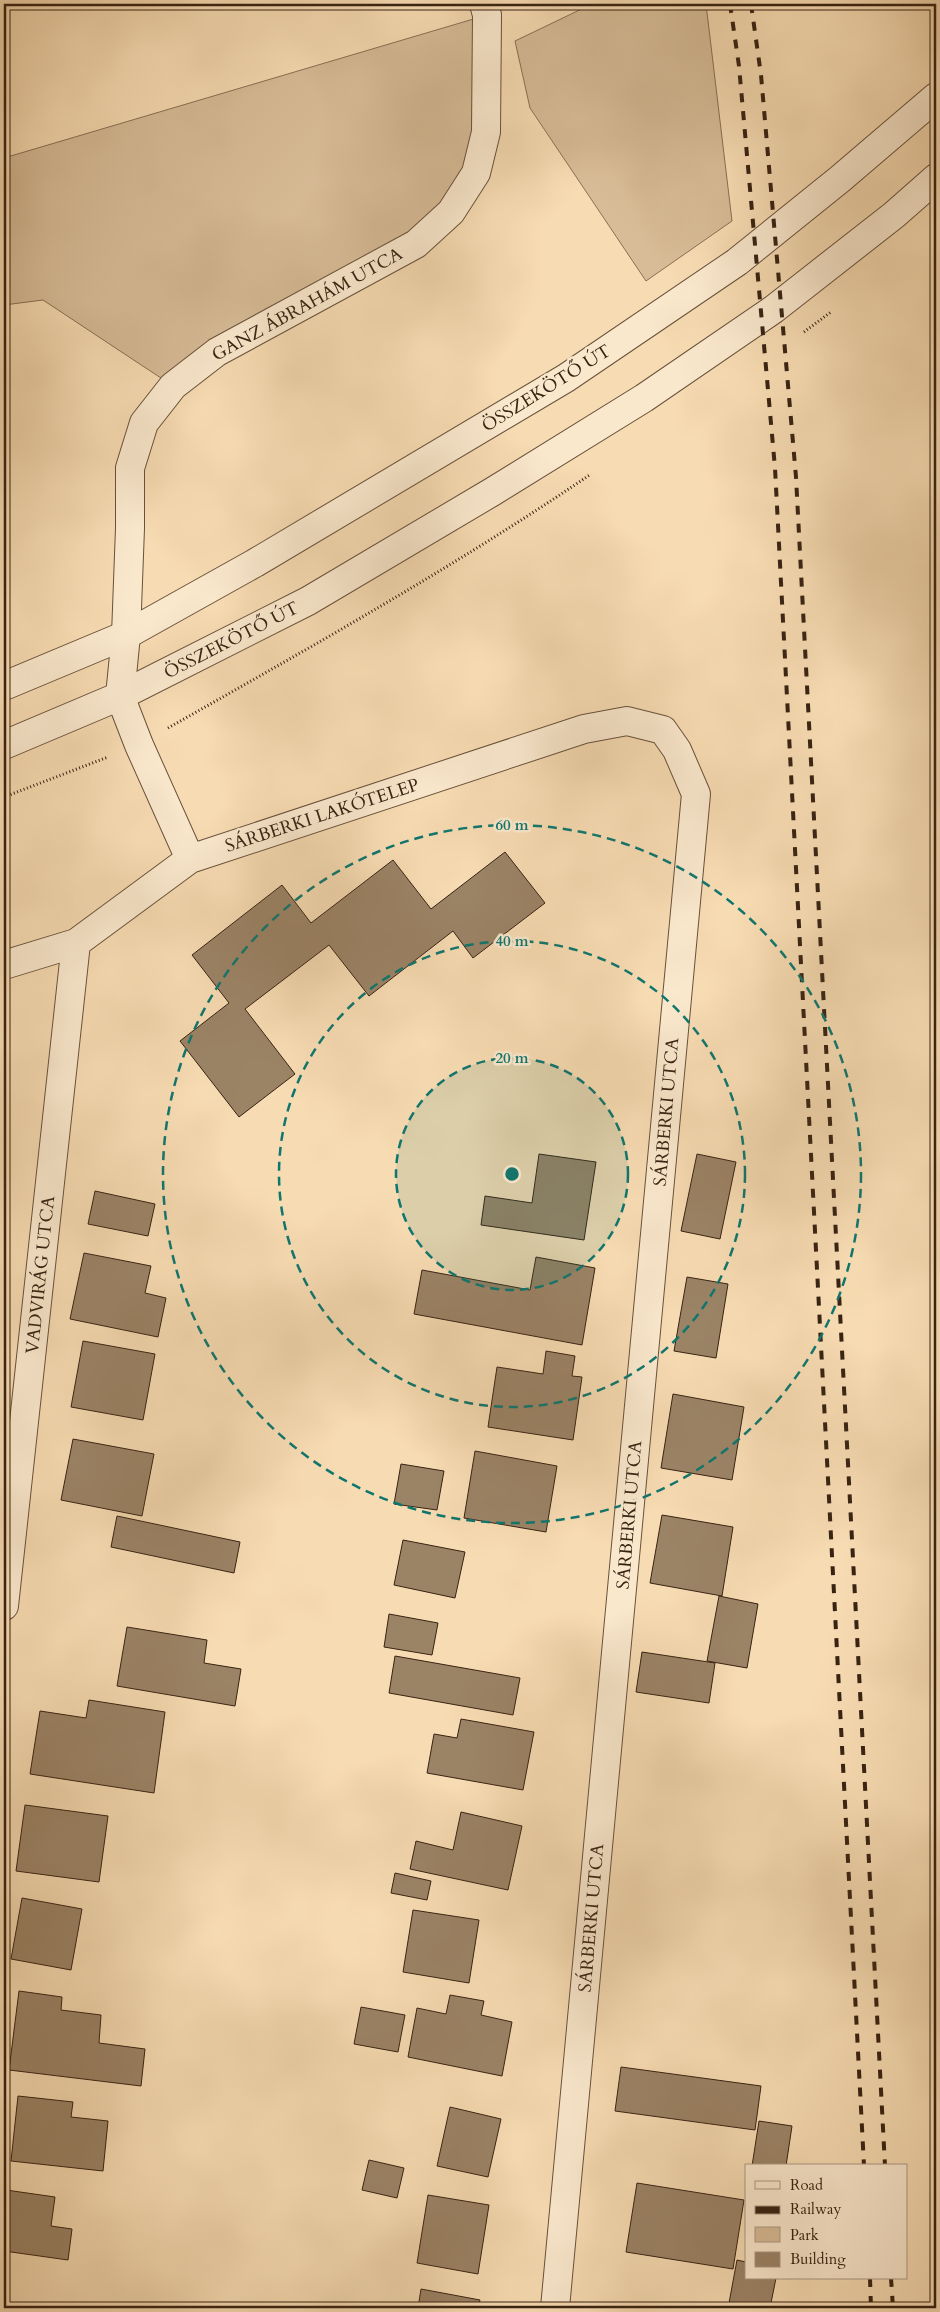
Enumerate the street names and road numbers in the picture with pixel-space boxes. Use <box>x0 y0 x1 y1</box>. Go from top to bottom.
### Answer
street label: GANZ ÁBRAHÁM UTCA <box>207 241 407 367</box>
street label: ÖSSZEKÖTŐ ÚT <box>477 339 616 438</box>
street label: ÖSSZEKÖTŐ ÚT <box>160 596 303 685</box>
street label: SÁRBERKI LAKÓTELEP <box>222 772 423 859</box>
street label: SÁRBERKI UTCA <box>648 1037 685 1187</box>
street label: VADVIRÁG UTCA <box>20 1195 61 1355</box>
street label: SÁRBERKI UTCA <box>611 1440 648 1590</box>
street label: SÁRBERKI UTCA <box>573 1843 610 1993</box>

